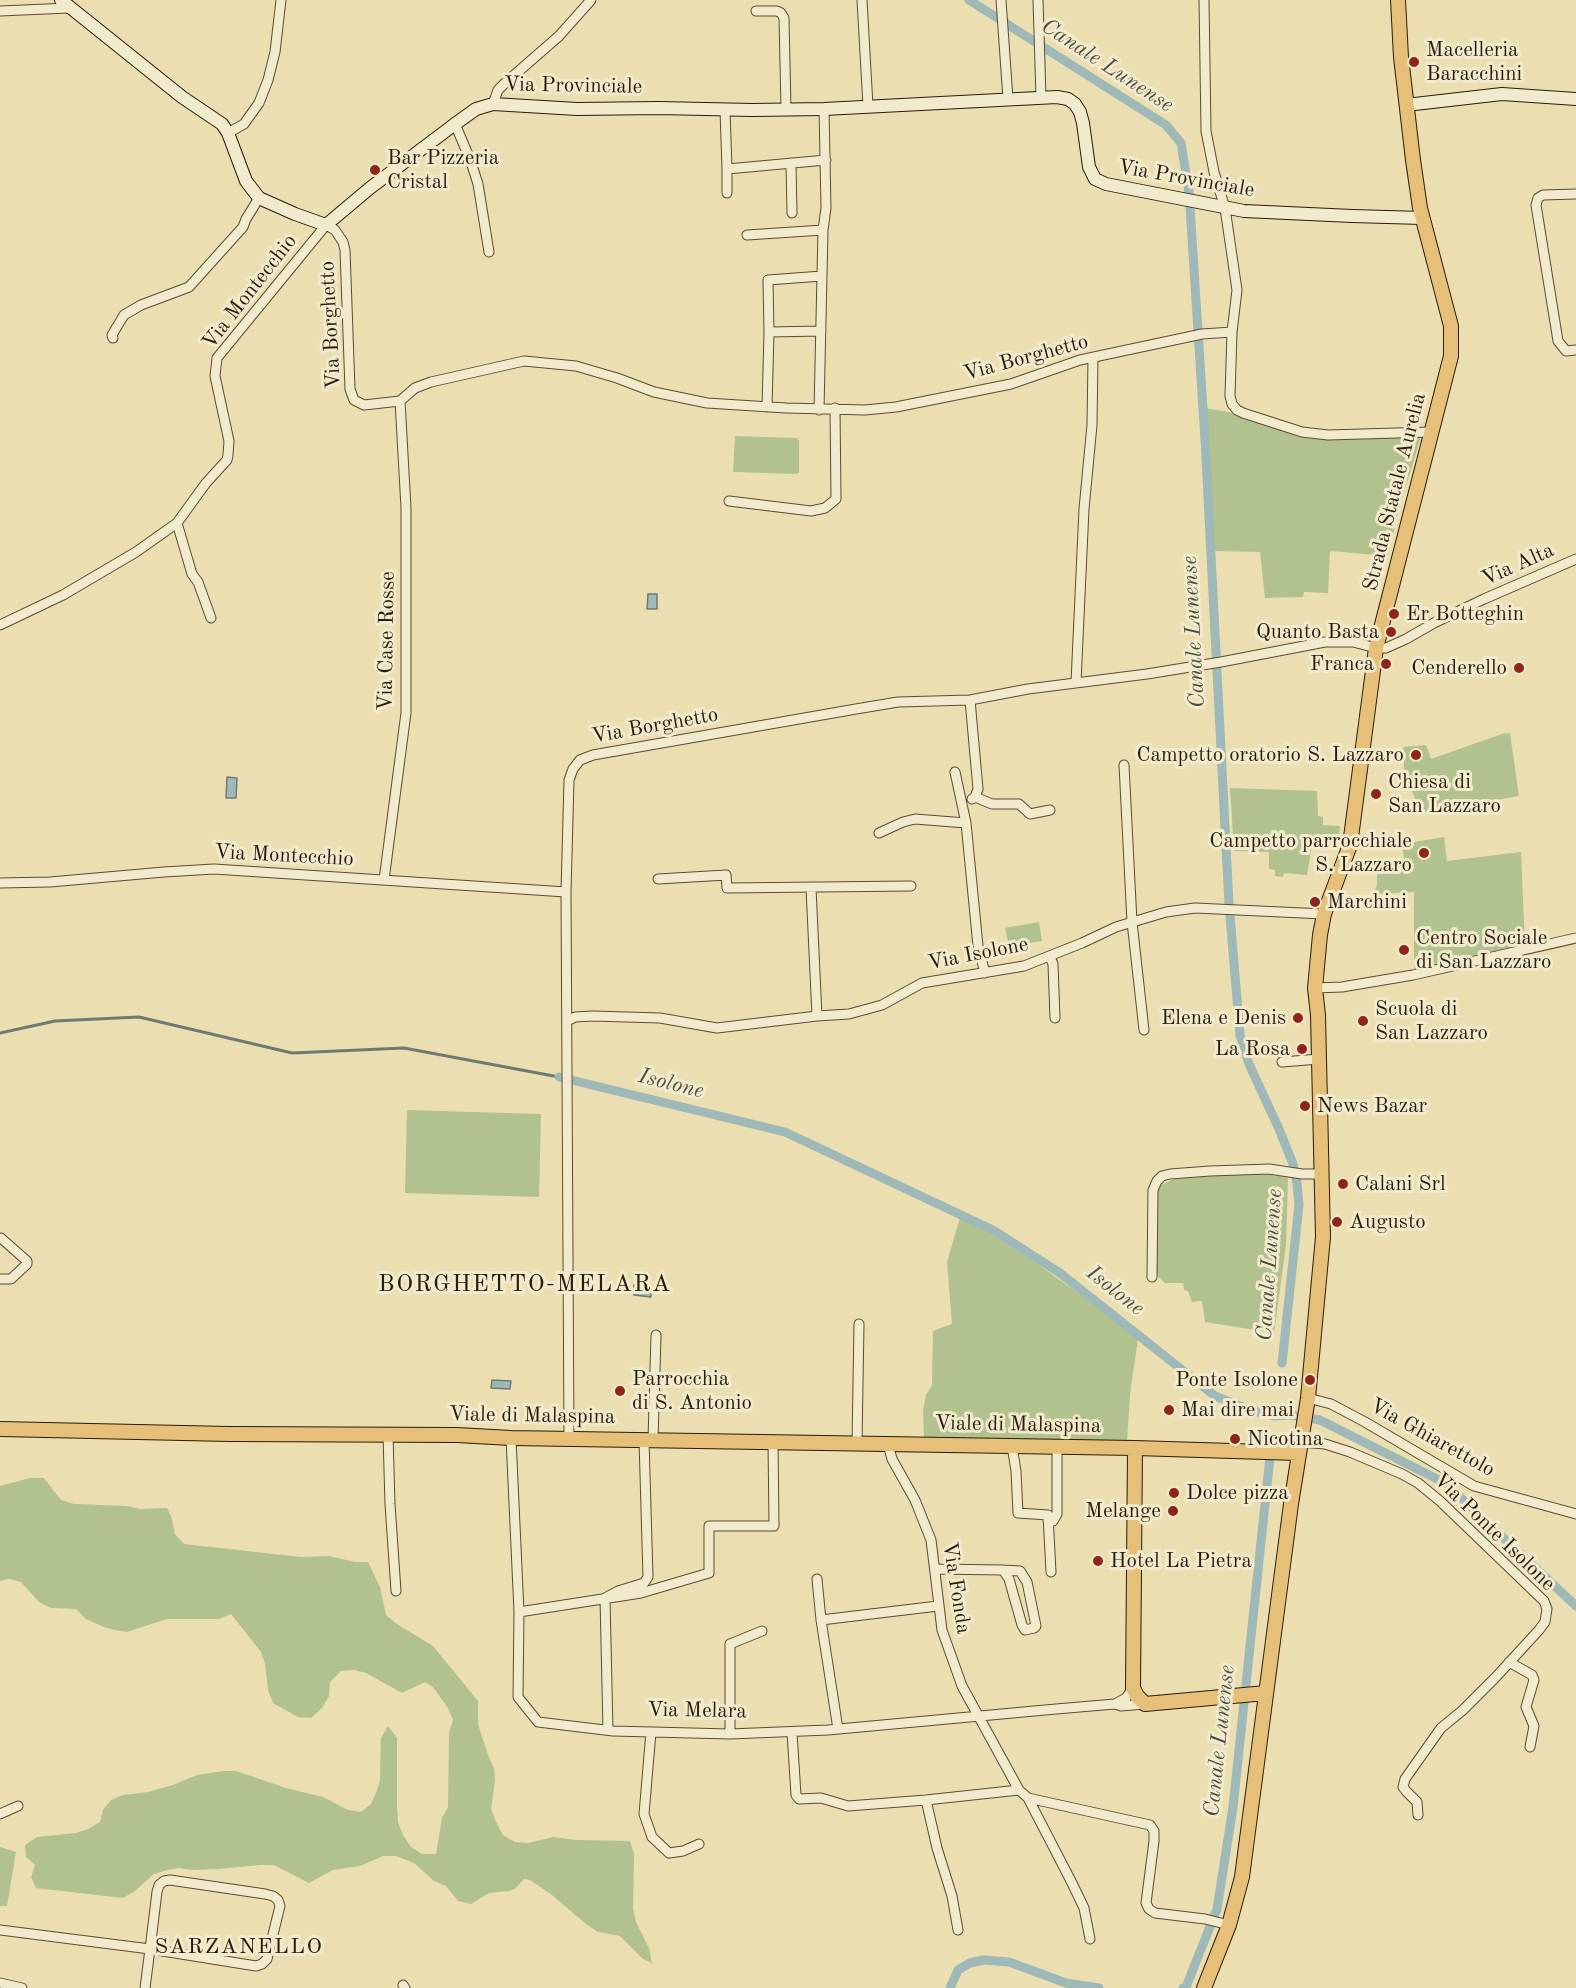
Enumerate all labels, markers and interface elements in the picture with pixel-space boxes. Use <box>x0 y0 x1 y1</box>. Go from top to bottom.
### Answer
water label: Canale Lunense <box>1036 13 1178 119</box>
place label: Macelleria Baracchini <box>1426 37 1522 87</box>
marker: Macelleria Baracchini <box>1407 55 1421 69</box>
street label: Via Provinciale <box>504 72 642 100</box>
place label: Bar Pizzeria Cristal <box>387 145 499 195</box>
street label: Via Provinciale <box>1116 155 1256 203</box>
marker: Bar Pizzeria Cristal <box>368 163 382 177</box>
street label: Via Montecchio <box>197 229 303 355</box>
street label: Via Borghetto <box>315 260 347 390</box>
street label: Via Borghetto <box>961 329 1091 387</box>
street label: Strada Statale Aurelia <box>1358 390 1432 594</box>
street label: Via Alta <box>1478 538 1558 592</box>
water label: Canale Lunense <box>1177 555 1211 709</box>
street label: Via Case Rosse <box>373 571 401 711</box>
place label: Er Botteghin <box>1406 601 1524 627</box>
marker: Er Botteghin <box>1387 607 1401 621</box>
place label: Quanto Basta <box>1256 619 1379 645</box>
marker: Quanto Basta <box>1384 625 1398 639</box>
place label: Franca <box>1310 651 1374 677</box>
place label: Cenderello <box>1411 655 1507 681</box>
marker: Franca <box>1379 657 1393 671</box>
marker: Cenderello <box>1512 661 1526 675</box>
street label: Via Borghetto <box>590 702 720 750</box>
place label: Campetto oratorio S. Lazzaro <box>1137 742 1404 768</box>
marker: Campetto oratorio S. Lazzaro <box>1409 748 1423 762</box>
place label: Chiesa di San Lazzaro <box>1388 769 1501 819</box>
marker: Chiesa di San Lazzaro <box>1369 787 1383 801</box>
place label: Campetto parrocchiale S. Lazzaro <box>1209 828 1412 878</box>
street label: Via Montecchio <box>214 840 354 872</box>
marker: Campetto parrocchiale S. Lazzaro <box>1417 846 1431 860</box>
place label: Marchini <box>1327 889 1407 915</box>
marker: Marchini <box>1308 895 1322 909</box>
place label: Centro Sociale di San Lazzaro <box>1416 925 1551 975</box>
street label: Via Isolone <box>925 932 1031 976</box>
marker: Centro Sociale di San Lazzaro <box>1397 943 1411 957</box>
place label: Scuola di San Lazzaro <box>1375 996 1488 1046</box>
place label: Elena e Denis <box>1161 1005 1286 1031</box>
marker: Elena e Denis <box>1291 1011 1305 1025</box>
marker: Scuola di San Lazzaro <box>1356 1014 1370 1028</box>
place label: La Rosa <box>1215 1036 1290 1062</box>
marker: La Rosa <box>1295 1042 1309 1056</box>
water label: Isolone <box>636 1063 706 1105</box>
place label: News Bazar <box>1317 1093 1427 1119</box>
marker: News Bazar <box>1298 1099 1312 1113</box>
place label: Calani Srl <box>1355 1171 1446 1197</box>
marker: Calani Srl <box>1336 1177 1350 1191</box>
water label: Canale Lunense <box>1252 1188 1288 1342</box>
place label: Augusto <box>1349 1209 1426 1235</box>
marker: Augusto <box>1330 1215 1344 1229</box>
water label: Isolone <box>1081 1260 1149 1322</box>
district label: BORGHETTO-MELARA <box>378 1271 672 1299</box>
place label: Parrocchia di S. Antonio <box>632 1366 752 1416</box>
place label: Ponte Isolone <box>1175 1367 1298 1393</box>
marker: Ponte Isolone <box>1303 1373 1317 1387</box>
marker: Parrocchia di S. Antonio <box>613 1384 627 1398</box>
street label: Via Ghiarettolo <box>1365 1393 1499 1483</box>
place label: Mai dire mai <box>1181 1397 1294 1423</box>
street label: Viale di Malaspina <box>449 1402 615 1430</box>
marker: Mai dire mai <box>1162 1403 1176 1417</box>
street label: Viale di Malaspina <box>935 1411 1101 1439</box>
place label: Nicotina <box>1247 1426 1323 1452</box>
marker: Nicotina <box>1228 1432 1242 1446</box>
street label: Via Ponte Isolone <box>1428 1467 1560 1597</box>
place label: Dolce pizza <box>1186 1480 1289 1506</box>
marker: Dolce pizza <box>1167 1486 1181 1500</box>
place label: Melange <box>1085 1498 1161 1524</box>
marker: Melange <box>1166 1504 1180 1518</box>
street label: Via Fonda <box>936 1540 976 1636</box>
place label: Hotel La Pietra <box>1110 1548 1252 1574</box>
marker: Hotel La Pietra <box>1091 1554 1105 1568</box>
water label: Canale Lunense <box>1199 1664 1241 1818</box>
street label: Via Melara <box>647 1698 747 1724</box>
district label: SARZANELLO <box>155 1934 323 1960</box>

